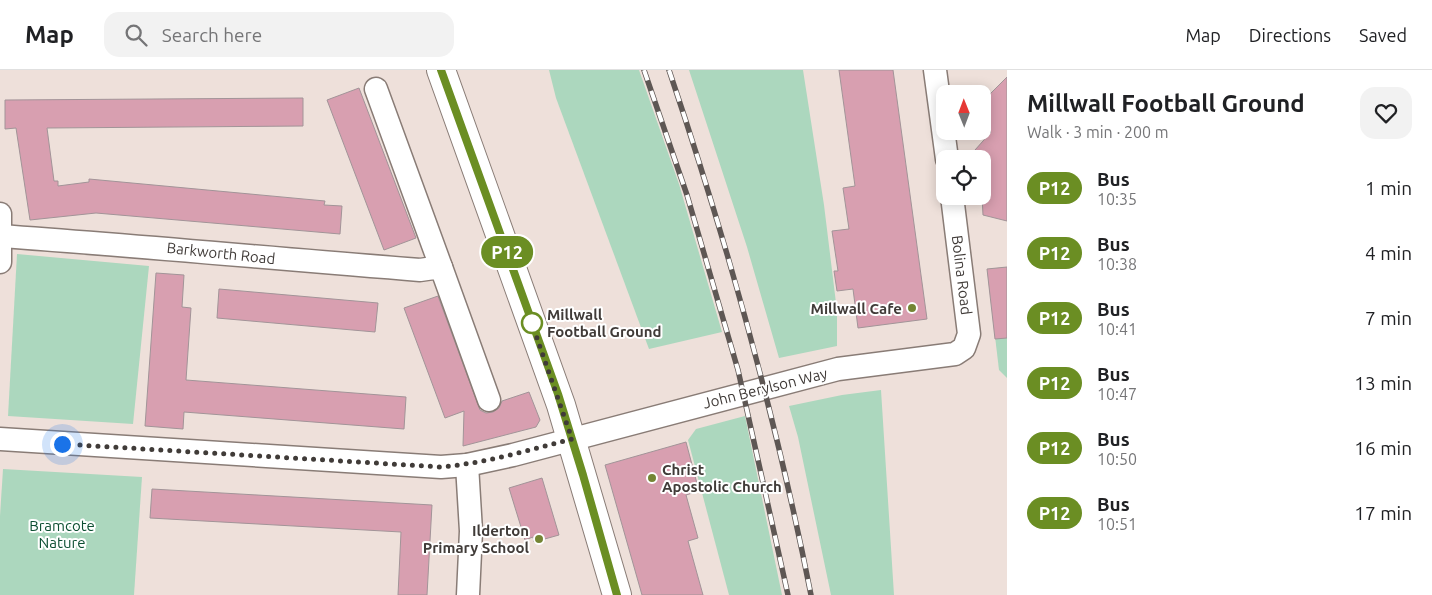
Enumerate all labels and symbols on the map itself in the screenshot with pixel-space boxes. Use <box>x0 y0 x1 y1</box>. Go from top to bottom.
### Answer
north arrow <box>936 85 991 140</box>
street label: Bolina Road <box>949 234 975 316</box>
line badge: P12 <box>478 236 536 268</box>
street label: Barkworth Road <box>166 239 276 267</box>
place label: Millwall Cafe <box>811 300 902 317</box>
marker: Millwall Cafe <box>906 302 918 314</box>
place label: Millwall Football Ground <box>547 306 662 340</box>
marker: Millwall Football Ground <box>521 312 543 334</box>
street label: John Berylson Way <box>701 364 829 412</box>
your location <box>50 432 75 457</box>
place label: Christ Apostolic Church <box>662 461 782 495</box>
marker: Christ Apostolic Church <box>646 472 658 484</box>
park label: Bramcote Nature <box>29 517 95 551</box>
place label: Ilderton Primary School <box>423 522 529 556</box>
marker: Ilderton Primary School <box>533 533 545 545</box>

